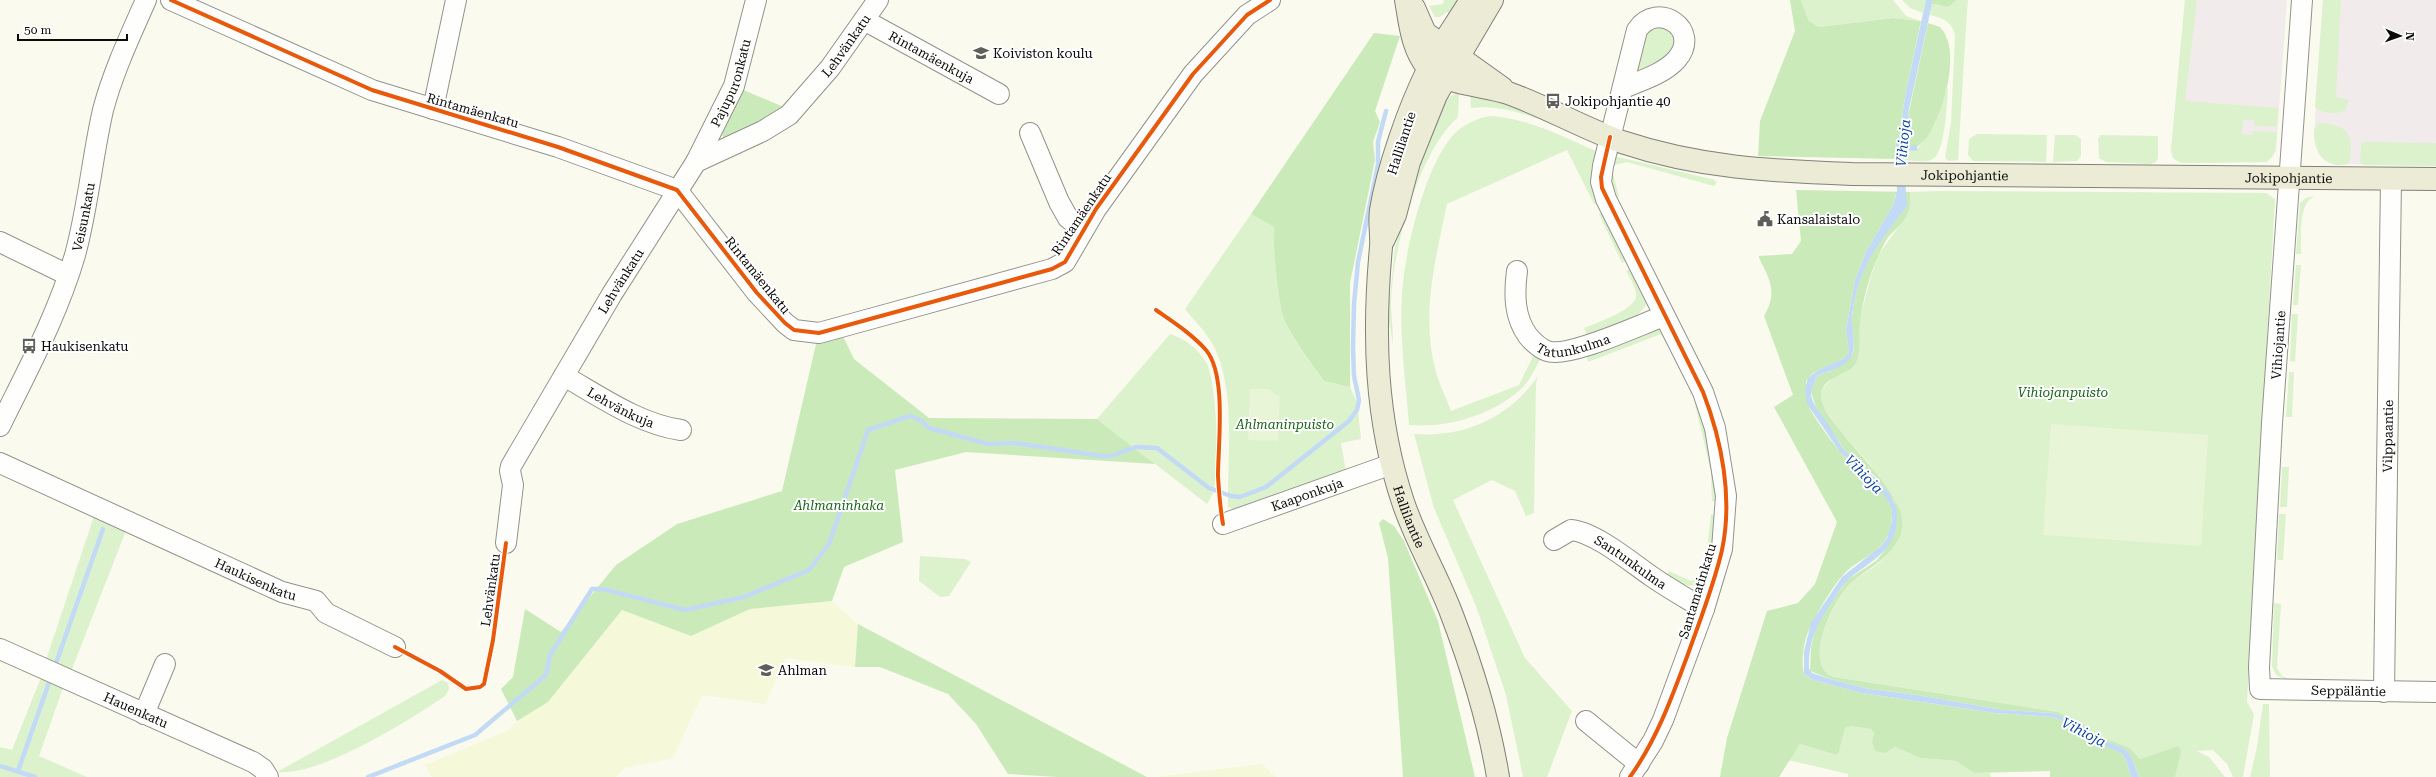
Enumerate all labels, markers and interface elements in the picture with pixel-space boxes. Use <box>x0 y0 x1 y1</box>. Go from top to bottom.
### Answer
street label: Lehvänkatu <box>819 11 874 80</box>
scale bar <box>18 16 127 42</box>
north arrow <box>2380 16 2420 56</box>
text: 50 m <box>24 23 51 37</box>
street label: Rintamäenkuja <box>886 28 976 87</box>
text: N <box>2403 32 2416 41</box>
street label: Pajupuronkatu <box>708 37 754 129</box>
school or university icon: Koiviston koulu <box>972 44 990 62</box>
place label: Koiviston koulu <box>993 46 1093 61</box>
street label: Rintamäenkatu <box>425 90 521 131</box>
bus stop icon: Jokipohjantie 40 <box>1544 92 1562 110</box>
place label: Jokipohjantie 40 <box>1565 94 1671 109</box>
street label: Hallilantie <box>1384 110 1419 177</box>
water label: Vihioja <box>1893 119 1913 167</box>
street label: Jokipohjantie <box>1921 168 2009 183</box>
street label: Jokipohjantie <box>2245 170 2333 186</box>
street label: Rintamäenkatu <box>1049 171 1114 258</box>
street label: Veisunkatu <box>69 181 98 253</box>
public building icon: Kansalaistalo <box>1756 210 1774 228</box>
place label: Kansalaistalo <box>1777 212 1860 227</box>
street label: Rintamäenkatu <box>722 234 793 317</box>
street label: Lehvänkatu <box>595 246 647 316</box>
street label: Vihiojantie <box>2269 310 2288 380</box>
street label: Tatunkulma <box>1533 331 1612 360</box>
bus stop icon: Haukisenkatu <box>20 337 38 355</box>
place label: Haukisenkatu <box>41 339 128 354</box>
street label: Lehvänkuja <box>584 384 656 431</box>
park label: Vihiojanpuisto <box>2018 385 2108 400</box>
street label: Vilppaantie <box>2380 400 2396 472</box>
park label: Ahlmaninpuisto <box>1235 417 1334 432</box>
water label: Vihioja <box>1842 451 1886 497</box>
street label: Kaaponkuja <box>1269 475 1345 514</box>
street label: Hallilantie <box>1390 484 1428 550</box>
park label: Ahlmaninhaka <box>793 498 884 513</box>
street label: Santunkulma <box>1592 532 1669 592</box>
street label: Santamatinkatu <box>1676 542 1719 641</box>
street label: Lehvänkatu <box>478 553 503 628</box>
street label: Haukisenkatu <box>212 555 298 603</box>
school or university icon: Ahlman <box>757 661 775 679</box>
place label: Ahlman <box>778 663 827 678</box>
street label: Seppäläntie <box>2311 683 2386 699</box>
street label: Hauenkatu <box>101 689 170 731</box>
water label: Vihioja <box>2059 714 2109 750</box>

